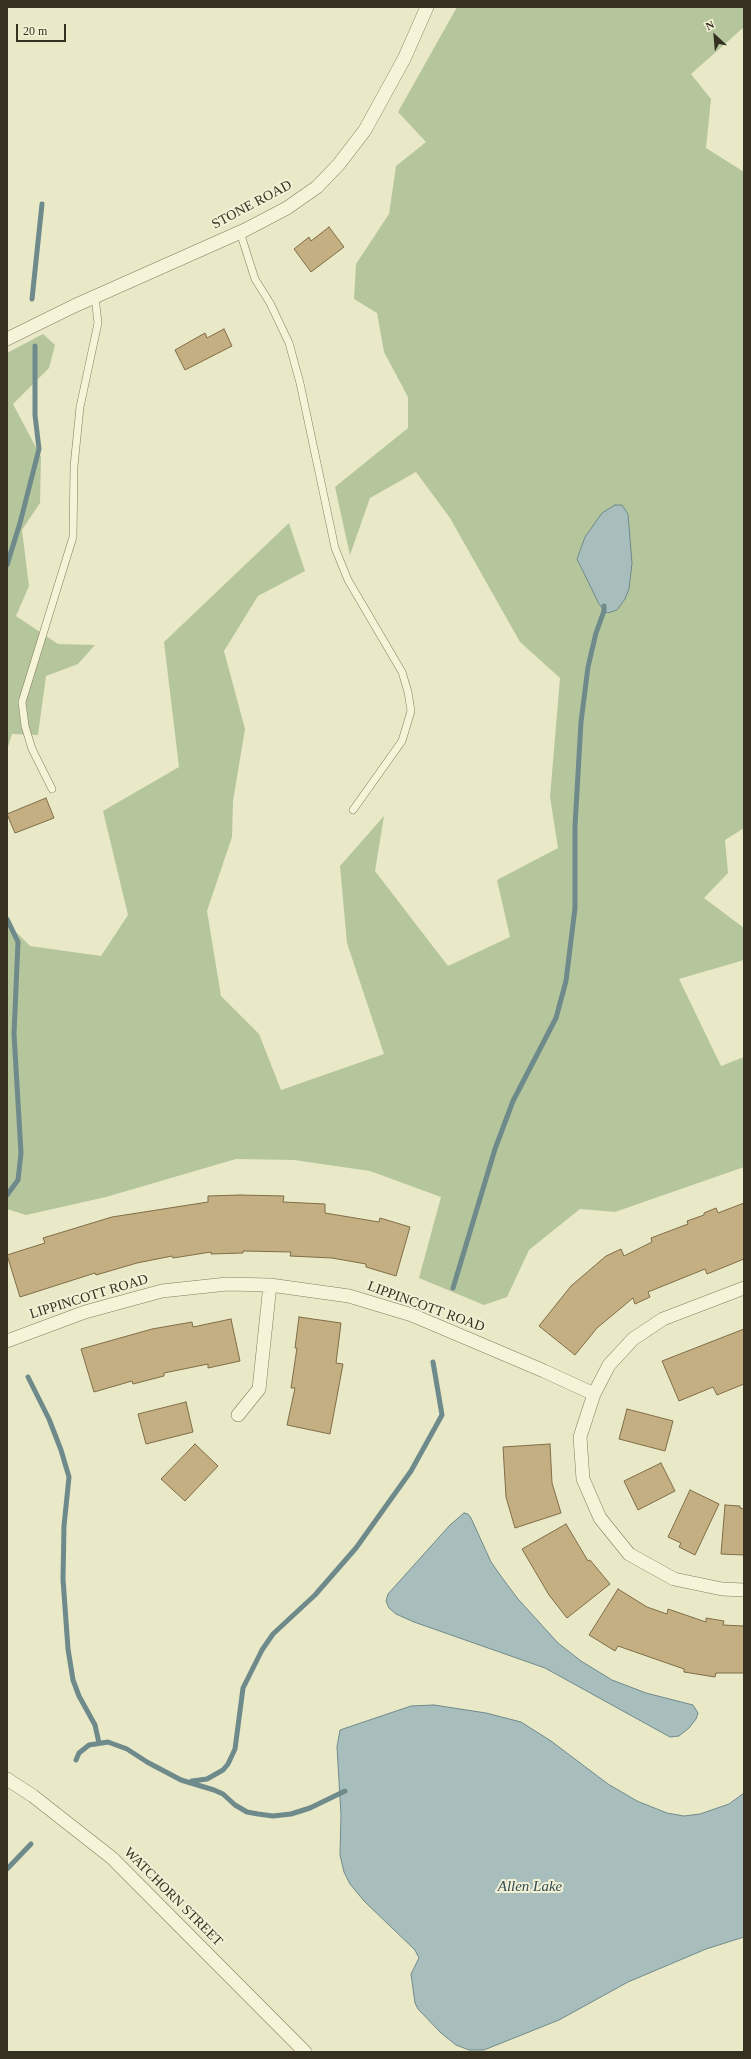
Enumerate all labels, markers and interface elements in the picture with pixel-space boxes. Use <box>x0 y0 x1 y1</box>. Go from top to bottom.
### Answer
scale bar <box>18 16 68 42</box>
north arrow <box>695 16 735 56</box>
text: N <box>704 18 716 32</box>
text: 20 m <box>23 24 47 38</box>
street label: STONE ROAD <box>209 177 295 233</box>
street label: LIPPINCOTT ROAD <box>28 1271 150 1323</box>
street label: LIPPINCOTT ROAD <box>365 1278 487 1336</box>
street label: WATCHORN STREET <box>120 1844 226 1950</box>
water label: Allen Lake <box>498 1878 562 1896</box>

